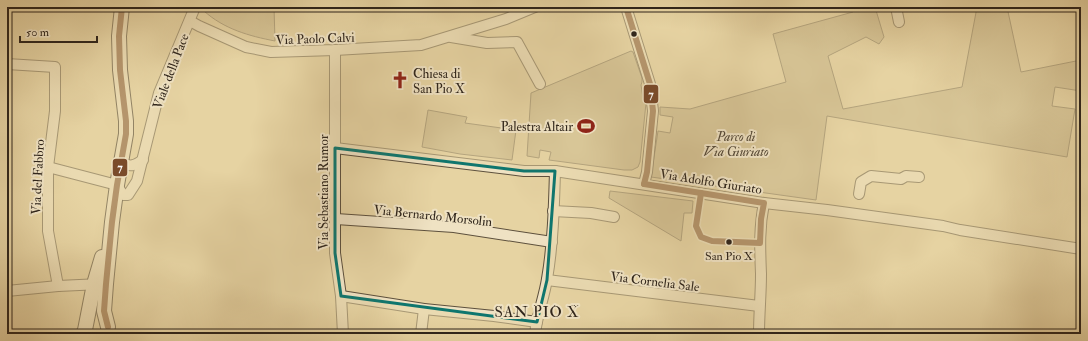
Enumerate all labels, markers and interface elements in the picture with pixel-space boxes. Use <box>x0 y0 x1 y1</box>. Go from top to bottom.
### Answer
scale bar <box>20 18 97 44</box>
text: 50 m <box>26 25 50 40</box>
unlabelled marker <box>629 29 639 39</box>
street label: Via Paolo Calvi <box>275 30 355 48</box>
street label: Viale della Pace <box>149 31 193 111</box>
place label: Chiesa di San Pio X <box>413 66 465 97</box>
church icon: Chiesa di San Pio X <box>390 70 410 90</box>
line badge: 7 <box>643 84 659 104</box>
text: 7 <box>648 88 654 101</box>
sports icon: Palestra Altair <box>576 116 596 136</box>
place label: Palestra Altair <box>501 119 573 135</box>
park label: Parco di Via Giuriato <box>703 129 769 160</box>
street label: Via Sebastiano Rumor <box>316 134 332 250</box>
street label: Via del Fabbro <box>28 139 48 215</box>
line badge: 7 <box>112 158 128 177</box>
text: 7 <box>117 161 123 174</box>
street label: Via Adolfo Giuriato <box>659 166 763 198</box>
street label: Via Bernardo Morsolin <box>373 202 493 230</box>
marker: San Pio X <box>724 237 734 247</box>
place label: San Pio X <box>705 249 754 264</box>
street label: Via Cornelia Sale <box>609 269 701 295</box>
district label: SAN PIO X <box>494 303 580 322</box>

